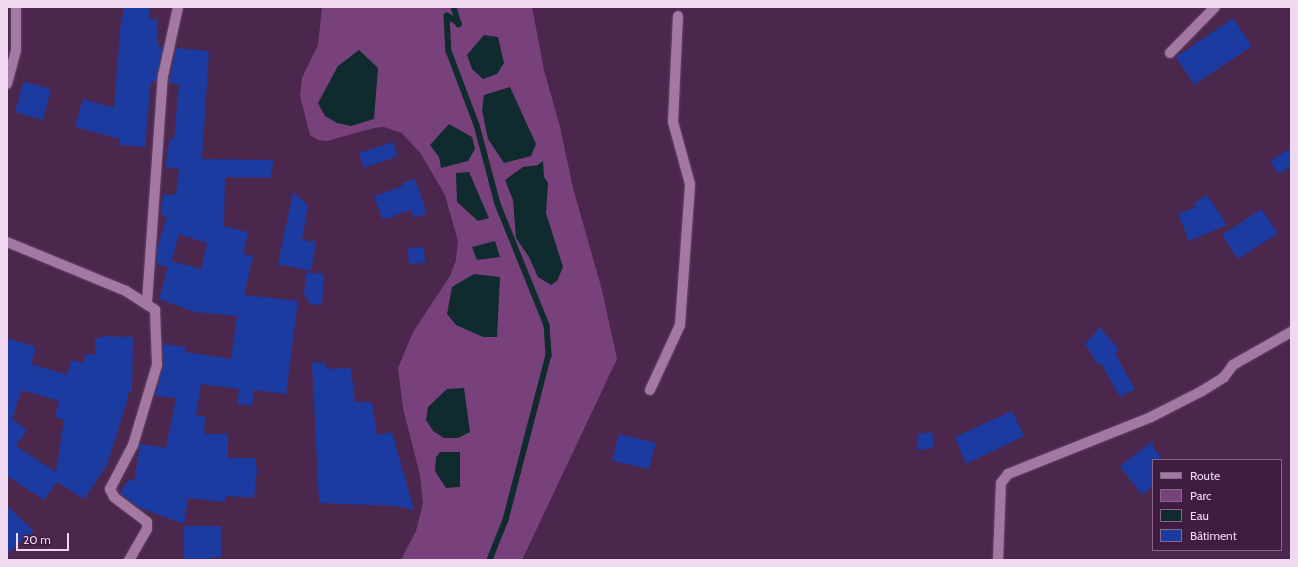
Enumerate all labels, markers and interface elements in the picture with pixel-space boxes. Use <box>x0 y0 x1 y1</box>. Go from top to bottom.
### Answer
legend <box>1152 459 1282 551</box>
text: Route <box>1190 468 1220 483</box>
text: Parc <box>1190 488 1212 503</box>
text: Eau <box>1190 508 1209 523</box>
scale bar <box>18 525 71 551</box>
text: Bâtiment <box>1190 528 1237 543</box>
text: 20 m <box>23 532 51 547</box>

